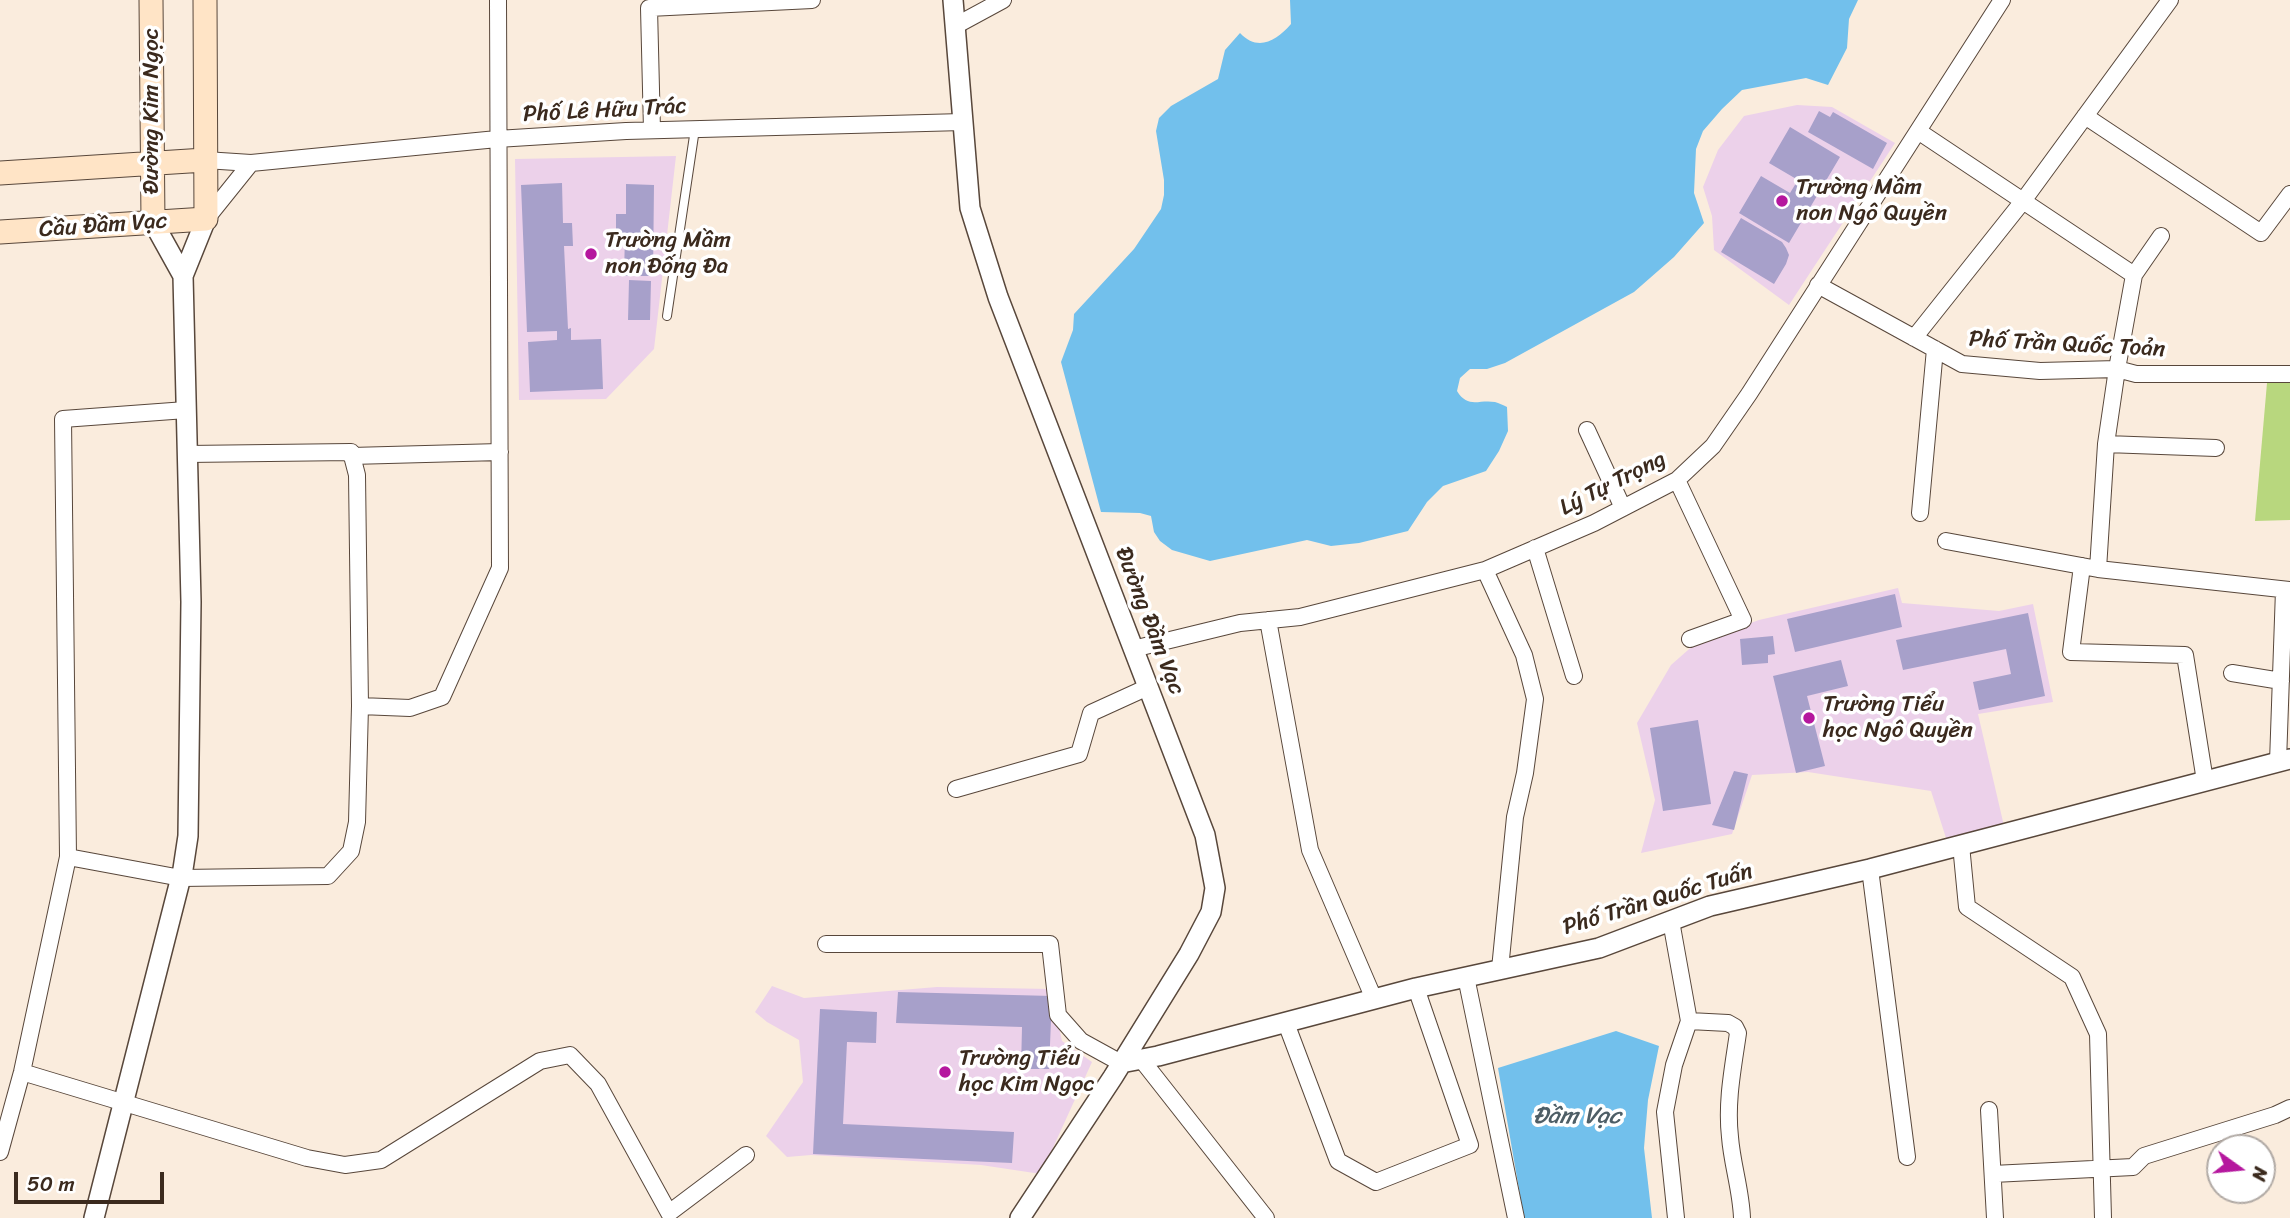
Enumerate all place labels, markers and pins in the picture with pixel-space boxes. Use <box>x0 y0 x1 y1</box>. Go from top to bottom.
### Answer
place label: Trường Mầm non Ngô Quyền <box>1796 174 1947 228</box>
marker: Trường Mầm non Ngô Quyền <box>1774 193 1790 209</box>
place label: Trường Mầm non Đống Đa <box>605 227 731 281</box>
marker: Trường Mầm non Đống Đa <box>583 246 599 262</box>
place label: Trường Tiểu học Ngô Quyền <box>1823 691 1973 745</box>
marker: Trường Tiểu học Ngô Quyền <box>1801 710 1817 726</box>
place label: Trường Tiểu học Kim Ngọc <box>959 1045 1095 1099</box>
marker: Trường Tiểu học Kim Ngọc <box>937 1064 953 1080</box>

